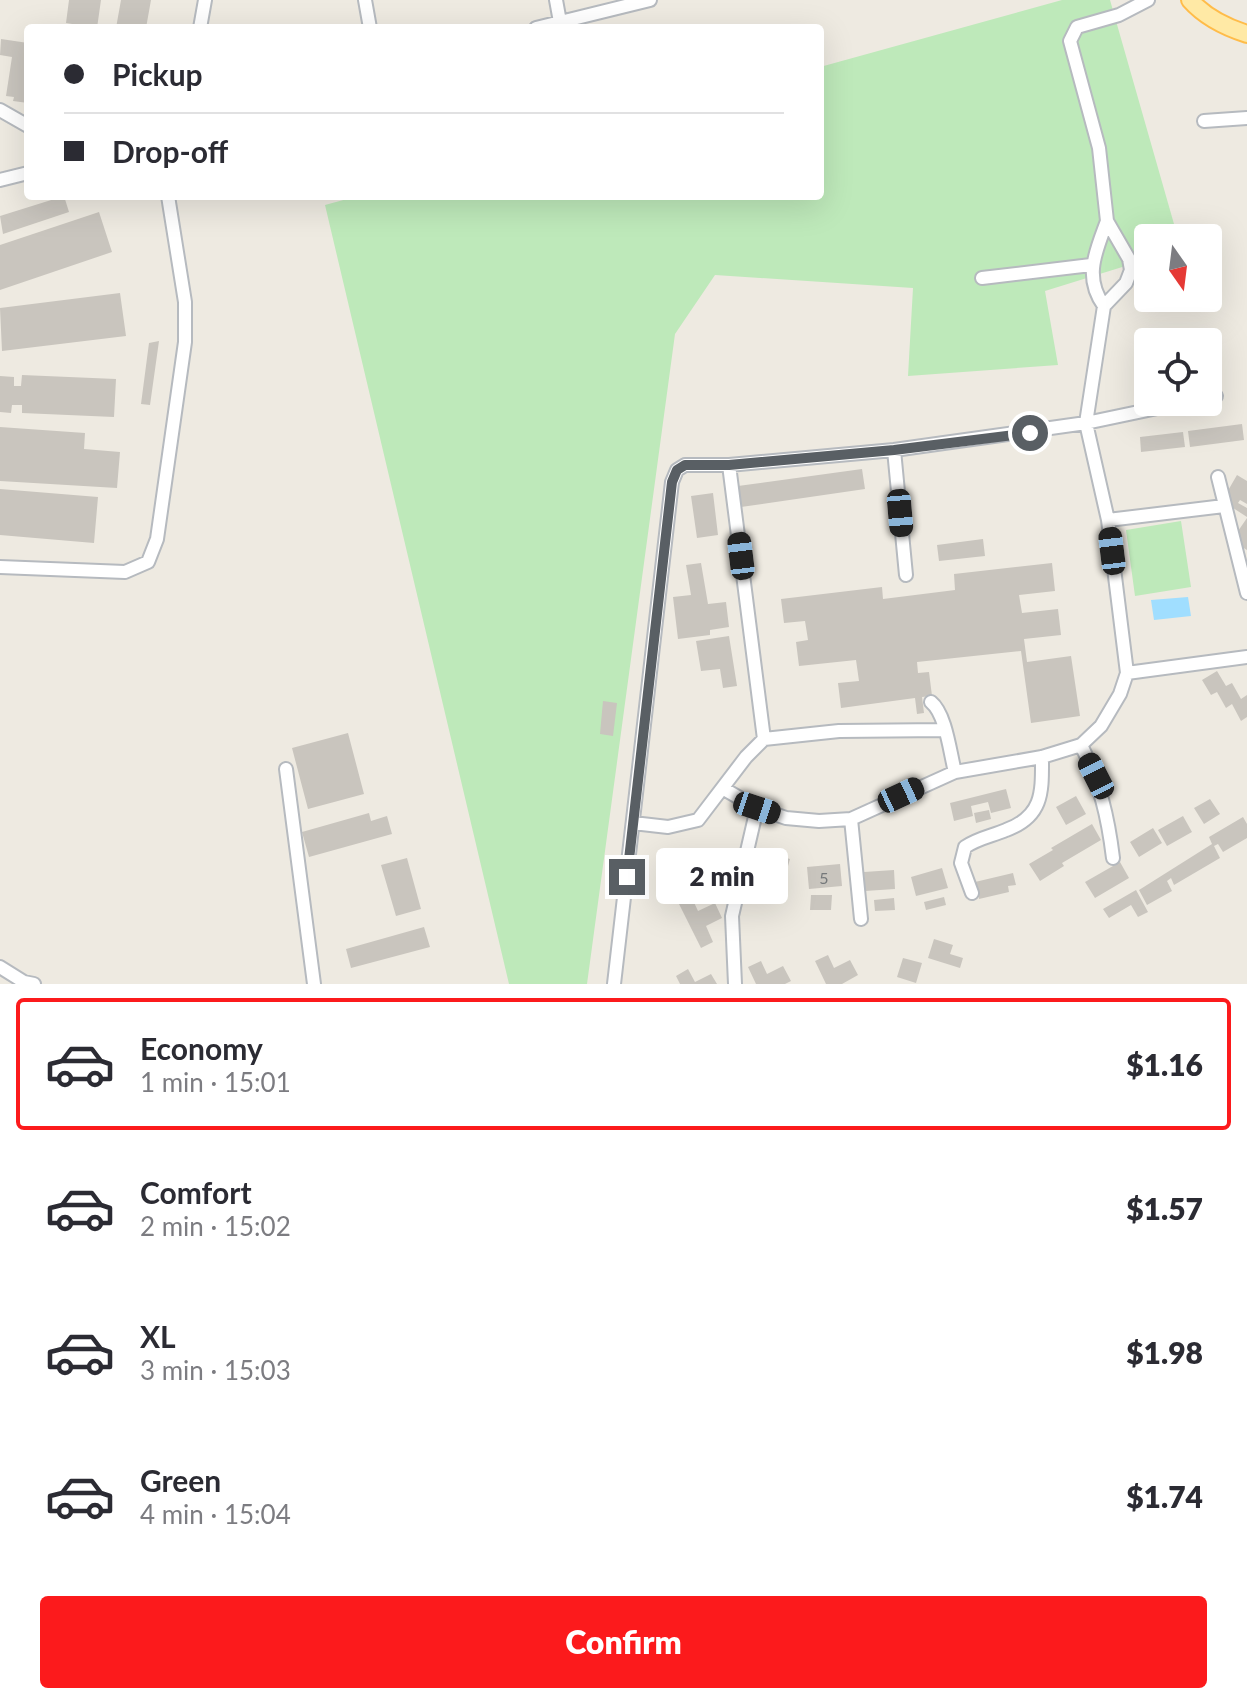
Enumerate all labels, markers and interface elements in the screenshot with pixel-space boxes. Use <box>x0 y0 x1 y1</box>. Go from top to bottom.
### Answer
text: Pickup <box>112 56 203 92</box>
text: Drop-off <box>112 133 228 169</box>
north arrow <box>1134 224 1222 312</box>
map controls <box>1134 224 1222 416</box>
button: locate <box>1134 328 1222 416</box>
route start <box>1012 415 1048 451</box>
car <box>886 488 914 538</box>
car <box>1097 526 1127 576</box>
car <box>726 531 756 581</box>
car <box>1074 749 1118 803</box>
car <box>874 774 928 816</box>
car <box>730 789 784 827</box>
callout: 2 min <box>655 849 787 905</box>
route end <box>609 859 645 895</box>
text: 2 min <box>690 860 754 892</box>
house number: 5 <box>819 868 829 887</box>
icon: car <box>44 1028 116 1100</box>
text: Economy <box>140 1030 263 1066</box>
text: $1.16 <box>1126 1046 1203 1082</box>
text: 1 min · 15:01 <box>140 1066 291 1098</box>
icon: car <box>44 1172 116 1244</box>
text: Comfort <box>140 1174 252 1210</box>
text: $1.57 <box>1126 1190 1203 1226</box>
text: 2 min · 15:02 <box>140 1210 291 1242</box>
icon: car <box>44 1316 116 1388</box>
text: XL <box>140 1318 176 1354</box>
text: $1.98 <box>1126 1334 1203 1370</box>
text: 3 min · 15:03 <box>140 1354 291 1386</box>
icon: car <box>44 1460 116 1532</box>
text: Green <box>140 1462 221 1498</box>
text: $1.74 <box>1126 1478 1203 1514</box>
text: 4 min · 15:04 <box>140 1498 291 1530</box>
button: Confirm <box>40 1596 1207 1688</box>

